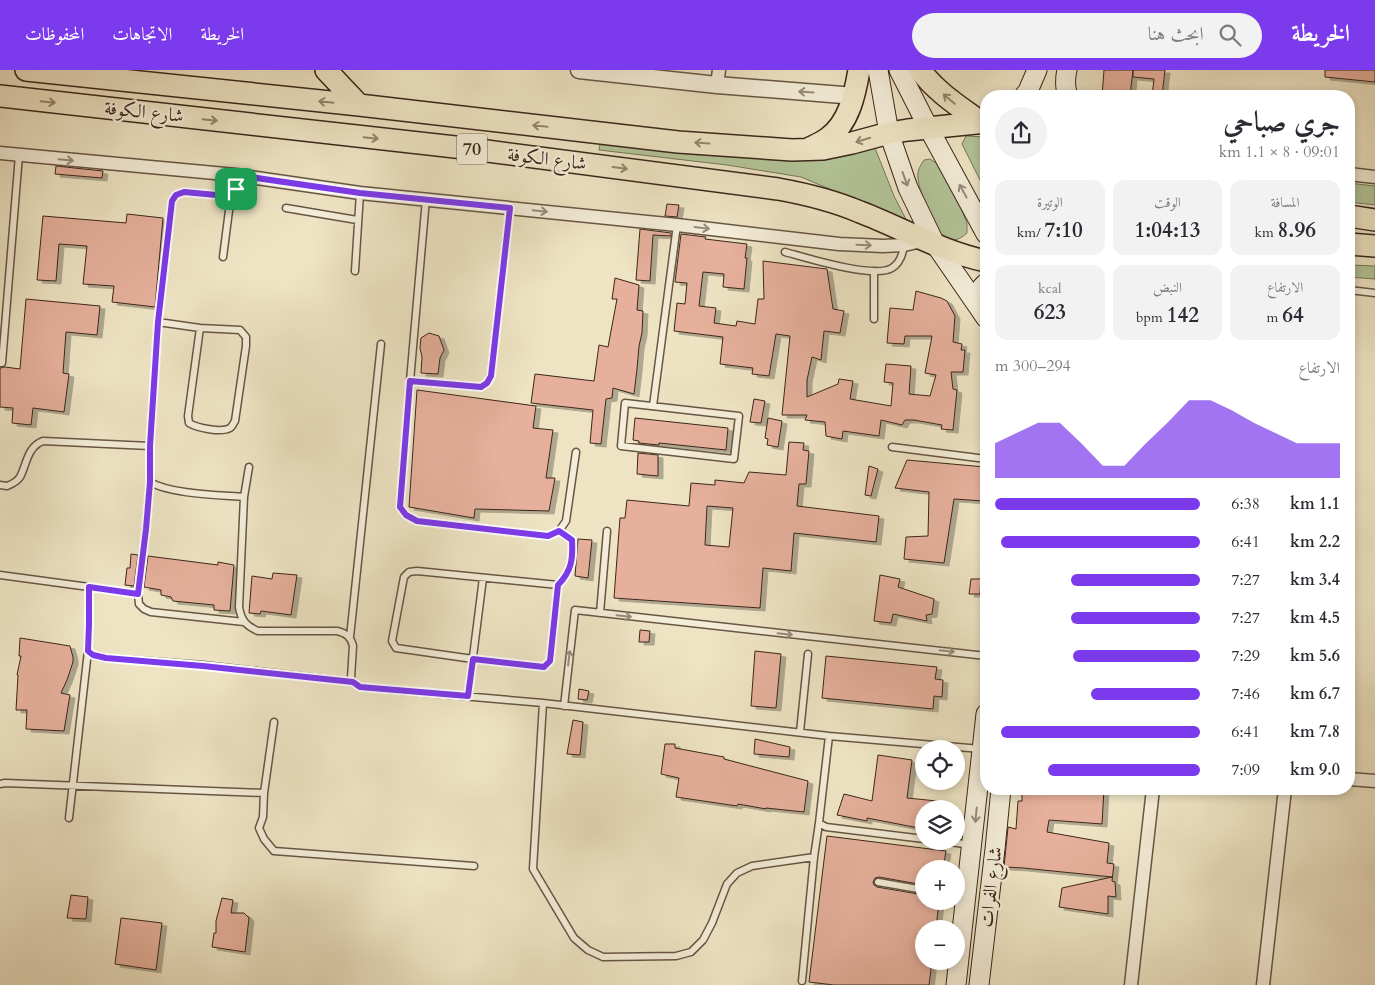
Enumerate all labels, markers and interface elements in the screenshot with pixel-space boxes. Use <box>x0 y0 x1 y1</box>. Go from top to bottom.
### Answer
search box <box>912 13 1262 58</box>
text: الخريطة <box>1292 17 1350 50</box>
text: ابحث هنا <box>1148 21 1204 47</box>
icon: search <box>1216 21 1244 49</box>
text: المحفوظات <box>25 22 84 47</box>
text: الاتجاهات <box>112 22 172 47</box>
text: الخريطة <box>200 22 244 47</box>
one-way arrow <box>798 87 814 97</box>
one-way arrow <box>942 93 955 104</box>
street label: شارع الكوفة <box>103 95 185 131</box>
one-way arrow <box>40 97 56 107</box>
one-way arrow <box>319 97 335 107</box>
text: جري صباحي <box>1223 103 1340 141</box>
button: share <box>995 107 1047 159</box>
one-way arrow <box>202 115 218 125</box>
one-way arrow <box>532 121 548 131</box>
one-way arrow <box>363 133 379 143</box>
road number: 70 <box>457 134 487 165</box>
one-way arrow <box>855 136 871 146</box>
one-way arrow <box>694 139 710 148</box>
street label: شارع الكوفة <box>506 141 588 179</box>
text: 09:01 · 8 × 1.1 km <box>1219 141 1340 163</box>
one-way arrow <box>58 155 74 164</box>
one-way arrow <box>611 163 627 173</box>
pin <box>215 168 257 210</box>
one-way arrow <box>901 171 910 187</box>
icon: arrive <box>222 175 250 203</box>
one-way arrow <box>958 184 968 199</box>
text: الوتيرة <box>1037 193 1063 212</box>
text: الوقت <box>1154 193 1181 212</box>
text: المسافة <box>1271 193 1299 212</box>
one-way arrow <box>532 207 548 216</box>
text: 7:10 <box>1044 216 1083 245</box>
text: 1:04:13 <box>1135 216 1200 245</box>
text: 8.96 <box>1278 216 1316 245</box>
one-way arrow <box>694 223 710 233</box>
text: /km <box>1017 223 1044 242</box>
text: km <box>1254 223 1278 242</box>
one-way arrow <box>855 241 871 250</box>
text: النبض <box>1153 278 1182 297</box>
text: الارتفاع <box>1267 278 1303 297</box>
text: kcal <box>1038 279 1062 298</box>
text: 623 <box>1034 298 1066 327</box>
text: 142 <box>1167 301 1199 330</box>
text: 64 <box>1282 301 1304 330</box>
text: bpm <box>1136 308 1167 327</box>
text: m <box>1267 308 1282 327</box>
text: 294–300 m <box>995 355 1071 377</box>
text: الارتفاع <box>1298 357 1340 379</box>
text: 6:38 <box>1231 493 1260 515</box>
text: 1.1 km <box>1290 493 1340 515</box>
text: 6:41 <box>1231 531 1260 553</box>
text: 2.2 km <box>1290 531 1340 553</box>
text: 7:27 <box>1231 569 1260 591</box>
text: 3.4 km <box>1290 569 1340 591</box>
text: 7:27 <box>1231 607 1260 629</box>
text: 4.5 km <box>1290 607 1340 629</box>
one-way arrow <box>616 611 632 621</box>
one-way arrow <box>777 629 793 639</box>
text: 7:29 <box>1231 645 1260 667</box>
text: 5.6 km <box>1290 645 1340 667</box>
one-way arrow <box>939 647 955 656</box>
one-way arrow <box>565 651 575 667</box>
text: 7:46 <box>1231 683 1260 705</box>
text: 6.7 km <box>1290 683 1340 705</box>
text: 6:41 <box>1231 721 1260 743</box>
text: 7.8 km <box>1290 721 1340 743</box>
map controls <box>915 740 965 970</box>
button: locate <box>915 740 965 790</box>
text: 7:09 <box>1231 759 1260 781</box>
text: 9.0 km <box>1290 759 1340 781</box>
button: layers <box>915 800 965 850</box>
one-way arrow <box>971 806 980 822</box>
street label: شارع الفرات <box>973 845 1011 929</box>
button: + <box>915 860 965 910</box>
button: − <box>915 920 965 970</box>

